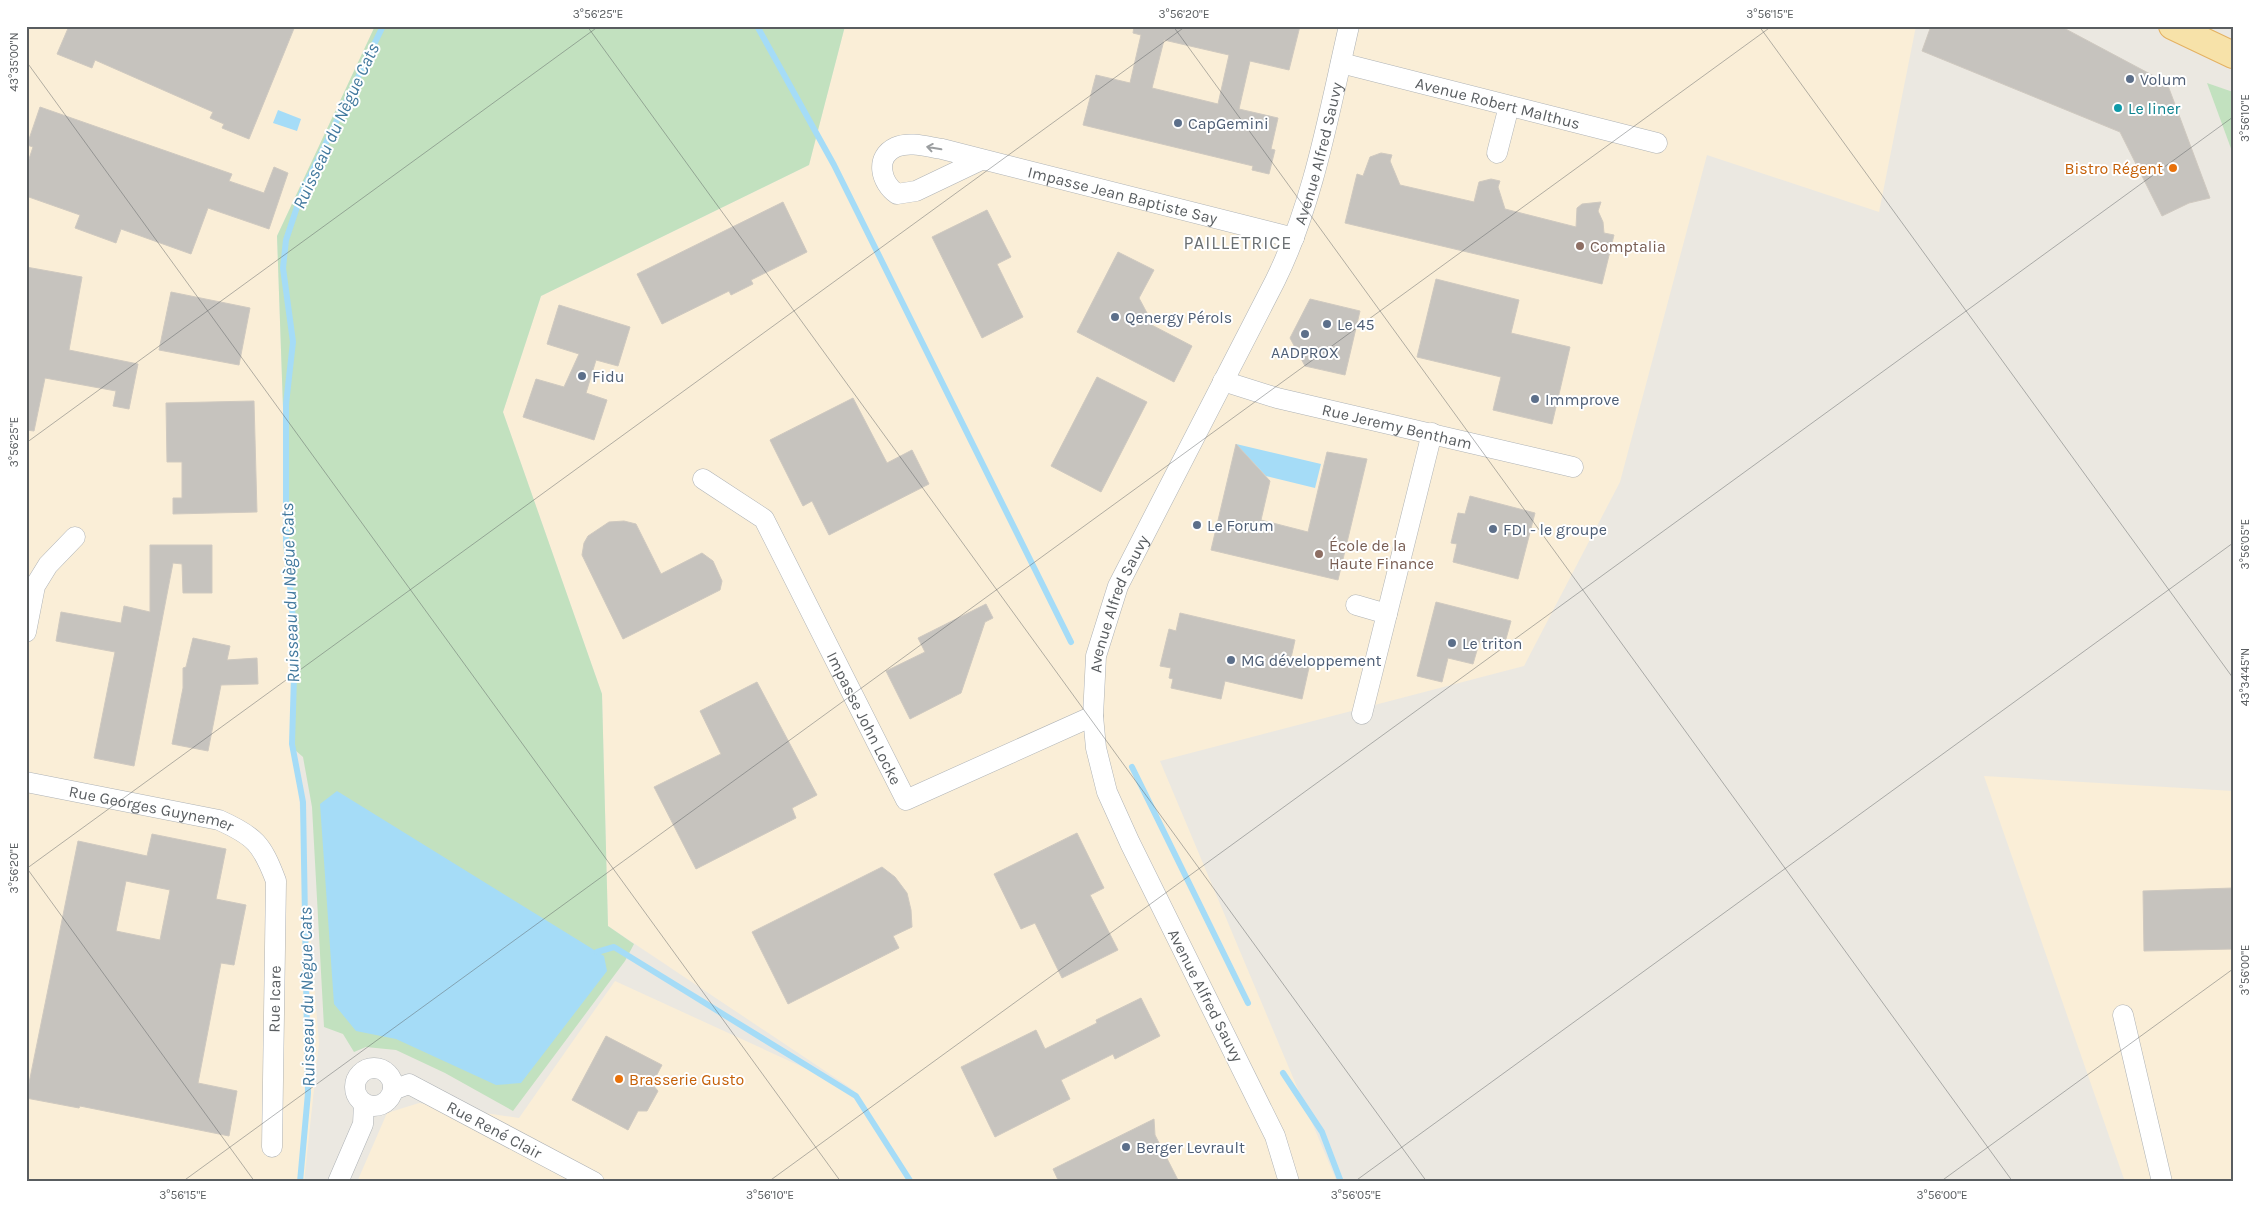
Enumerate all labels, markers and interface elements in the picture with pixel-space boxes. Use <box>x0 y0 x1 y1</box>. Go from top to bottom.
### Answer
text: 3°56'25"E <box>573 7 623 21</box>
text: 3°56'20"E <box>1159 7 1209 21</box>
text: 3°56'15"E <box>1746 7 1794 21</box>
text: 43°35'00"N <box>7 32 21 92</box>
water label: Ruisseau du Nègue Cats <box>288 40 384 212</box>
place label: Volum <box>2140 70 2186 89</box>
street label: Avenue Robert Malthus <box>1414 73 1582 133</box>
marker: Volum <box>2124 73 2136 85</box>
street label: Avenue Alfred Sauvy <box>1290 80 1346 227</box>
text: 3°56'10"E <box>2238 94 2252 142</box>
place label: Le liner <box>2128 99 2181 118</box>
marker: Le liner <box>2112 102 2124 114</box>
place label: CapGemini <box>1188 114 1269 133</box>
marker: CapGemini <box>1172 117 1184 129</box>
one-way arrow <box>926 143 942 153</box>
place label: Bistro Régent <box>2065 159 2163 178</box>
street label: Impasse Jean Baptiste Say <box>1026 162 1220 228</box>
marker: Bistro Régent <box>2167 162 2179 174</box>
district label: PAILLETRICE <box>1184 232 1292 254</box>
place label: Comptalia <box>1590 237 1666 256</box>
marker: Comptalia <box>1574 240 1586 252</box>
place label: Qenergy Pérols <box>1125 308 1232 327</box>
marker: Qenergy Pérols <box>1109 311 1121 323</box>
place label: Le 45 <box>1337 315 1374 334</box>
marker: Le 45 <box>1321 318 1333 330</box>
marker: AADPROX <box>1299 328 1311 340</box>
place label: AADPROX <box>1271 343 1339 362</box>
place label: Fidu <box>592 367 624 386</box>
marker: Fidu <box>576 370 588 382</box>
place label: Immprove <box>1545 390 1620 409</box>
marker: Immprove <box>1529 393 1541 405</box>
street label: Rue Jeremy Bentham <box>1320 400 1474 453</box>
text: 3°56'25"E <box>7 417 21 467</box>
water label: Ruisseau du Nègue Cats <box>276 503 304 683</box>
place label: Le Forum <box>1207 516 1274 535</box>
marker: Le Forum <box>1191 519 1203 531</box>
text: 3°56'05"E <box>2238 519 2252 569</box>
place label: FDI - le groupe <box>1503 520 1607 539</box>
marker: FDI - le groupe <box>1487 523 1499 535</box>
street label: Avenue Alfred Sauvy <box>1086 531 1153 673</box>
place label: École de la Haute Finance <box>1329 536 1434 573</box>
marker: École de la Haute Finance <box>1313 548 1325 560</box>
place label: Le triton <box>1462 634 1522 653</box>
marker: Le triton <box>1446 637 1458 649</box>
text: 43°34'45"N <box>2238 648 2252 706</box>
street label: Impasse John Locke <box>823 649 906 788</box>
place label: MG développement <box>1241 651 1382 670</box>
marker: MG développement <box>1225 654 1237 666</box>
street label: Rue Georges Guynemer <box>67 782 237 836</box>
text: 3°56'20"E <box>7 843 21 893</box>
water label: Ruisseau du Nègue Cats <box>294 907 320 1087</box>
street label: Avenue Alfred Sauvy <box>1164 926 1248 1065</box>
text: 3°56'00"E <box>2238 944 2252 996</box>
street label: Rue Icare <box>264 965 285 1033</box>
place label: Brasserie Gusto <box>629 1070 744 1089</box>
marker: Brasserie Gusto <box>613 1073 625 1085</box>
street label: Rue René Clair <box>444 1097 545 1163</box>
place label: Berger Levrault <box>1136 1138 1245 1157</box>
marker: Berger Levrault <box>1120 1141 1132 1153</box>
text: 3°56'15"E <box>159 1188 207 1202</box>
text: 3°56'10"E <box>746 1188 794 1202</box>
text: 3°56'05"E <box>1331 1188 1381 1202</box>
text: 3°56'00"E <box>1916 1188 1968 1202</box>

